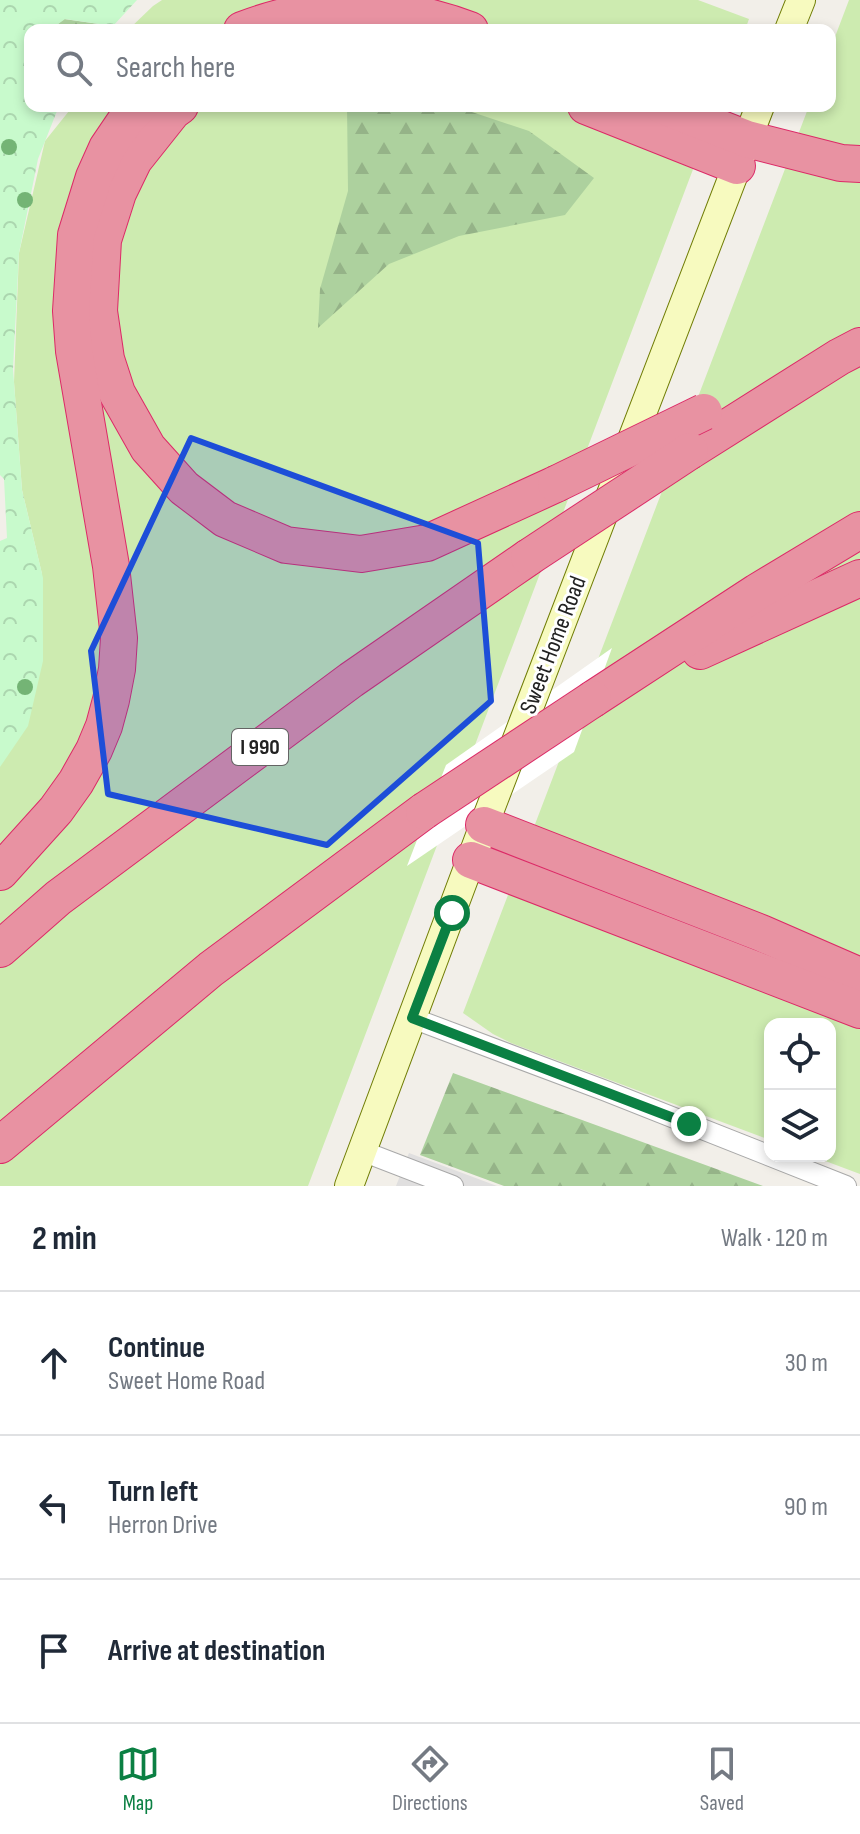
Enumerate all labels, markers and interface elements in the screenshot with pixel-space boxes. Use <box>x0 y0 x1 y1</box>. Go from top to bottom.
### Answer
search box <box>24 24 836 112</box>
icon: search <box>52 46 96 90</box>
text: Search here <box>116 50 235 86</box>
street label: Sweet Home Road <box>513 572 593 718</box>
road number: I 990 <box>232 729 288 765</box>
route start <box>434 895 470 931</box>
map controls <box>764 1018 836 1162</box>
button: locate <box>764 1018 836 1090</box>
button: layers <box>764 1090 836 1162</box>
route end <box>671 1106 707 1142</box>
text: 2 min <box>32 1218 97 1259</box>
text: Walk · 120 m <box>721 1223 828 1254</box>
text: Continue <box>108 1330 205 1366</box>
icon: ahead <box>32 1341 76 1385</box>
text: 30 m <box>785 1348 828 1379</box>
text: Sweet Home Road <box>108 1366 265 1397</box>
text: Turn left <box>108 1474 198 1510</box>
icon: left <box>32 1485 76 1529</box>
text: 90 m <box>784 1492 828 1523</box>
text: Herron Drive <box>108 1510 218 1541</box>
icon: arrive <box>32 1629 76 1673</box>
text: Arrive at destination <box>108 1633 325 1669</box>
tab: Map <box>116 1742 160 1817</box>
tab: Directions <box>392 1742 468 1817</box>
tab: Saved <box>700 1742 744 1817</box>

